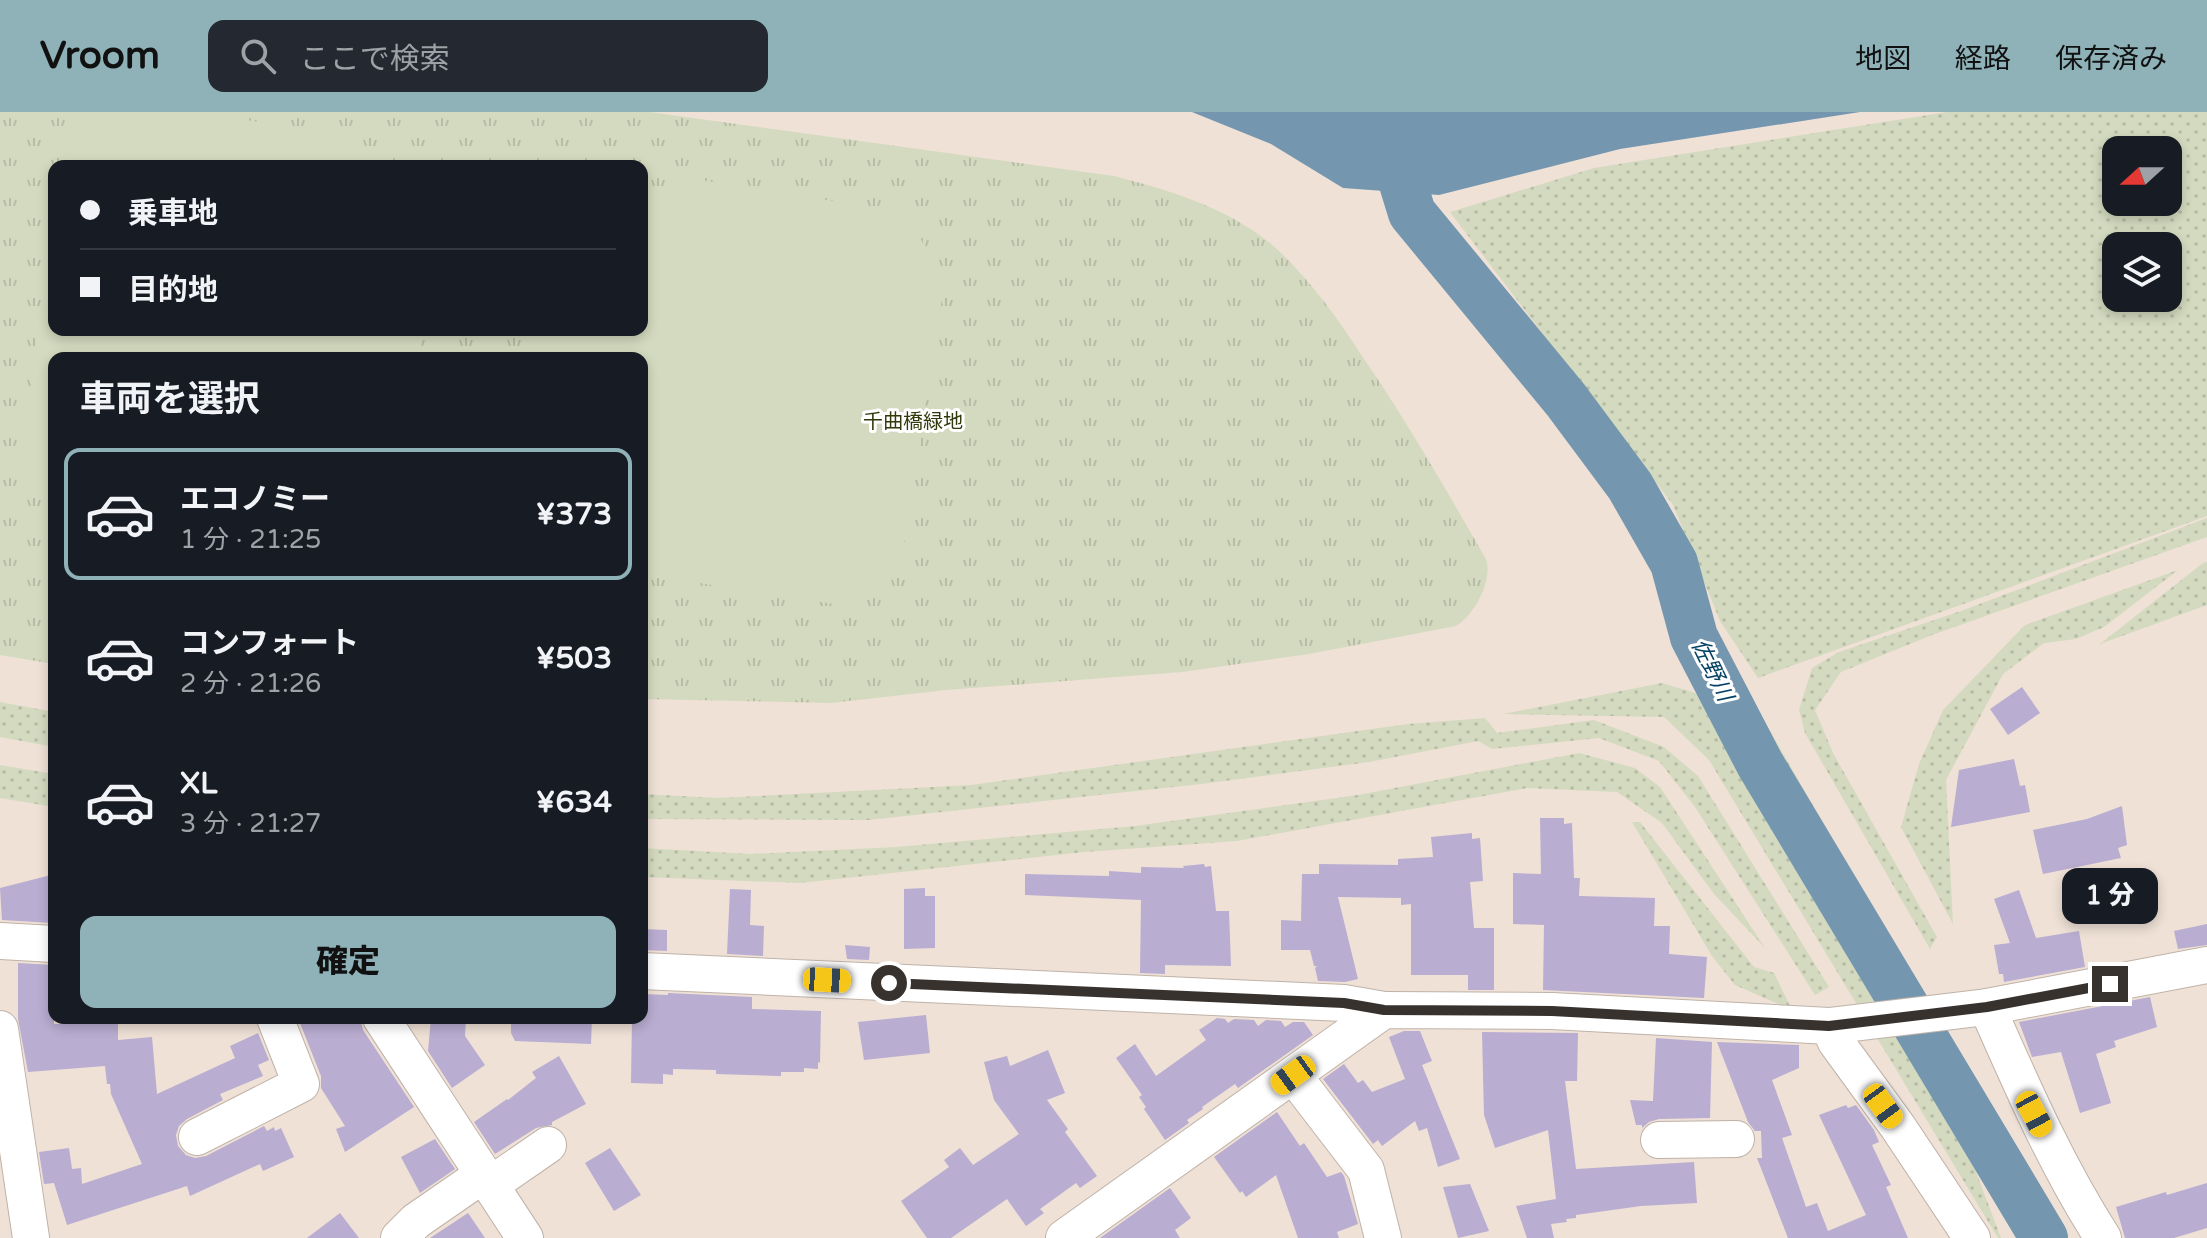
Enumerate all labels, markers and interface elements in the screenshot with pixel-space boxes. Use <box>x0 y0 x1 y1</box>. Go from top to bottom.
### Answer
search box <box>208 20 768 92</box>
text: Vroom <box>40 33 160 79</box>
icon: search <box>236 34 280 78</box>
text: ここで検索 <box>300 41 450 78</box>
text: 地図 <box>1855 42 1911 76</box>
text: 経路 <box>1955 42 2011 76</box>
text: 保存済み <box>2055 42 2167 76</box>
north arrow <box>2102 136 2182 216</box>
map controls <box>2102 136 2182 312</box>
text: 乗車地 <box>128 195 218 232</box>
button: layers <box>2102 232 2182 312</box>
text: 目的地 <box>128 272 218 309</box>
text: 車両を選択 <box>80 378 260 421</box>
park label: 千曲橋緑地 <box>863 410 963 434</box>
icon: car <box>84 478 156 550</box>
text: エコノミー <box>180 481 330 518</box>
text: ¥373 <box>536 496 612 533</box>
text: 1 分 · 21:25 <box>180 524 321 555</box>
icon: car <box>84 622 156 694</box>
text: コンフォート <box>180 625 359 662</box>
water label: 佐野川 <box>1686 635 1739 707</box>
text: ¥503 <box>536 640 612 677</box>
text: 2 分 · 21:26 <box>180 668 321 699</box>
text: XL <box>180 765 217 802</box>
icon: car <box>84 766 156 838</box>
text: ¥634 <box>536 784 612 821</box>
text: 3 分 · 21:27 <box>180 808 321 839</box>
callout: 1 分 <box>2062 868 2158 924</box>
text: 1 分 <box>2085 880 2135 911</box>
button: 確定 <box>80 916 616 1008</box>
route start <box>871 965 907 1001</box>
route end <box>2092 966 2128 1002</box>
car <box>802 967 852 993</box>
car <box>1267 1051 1319 1099</box>
car <box>1859 1080 1907 1132</box>
car <box>2012 1087 2056 1141</box>

